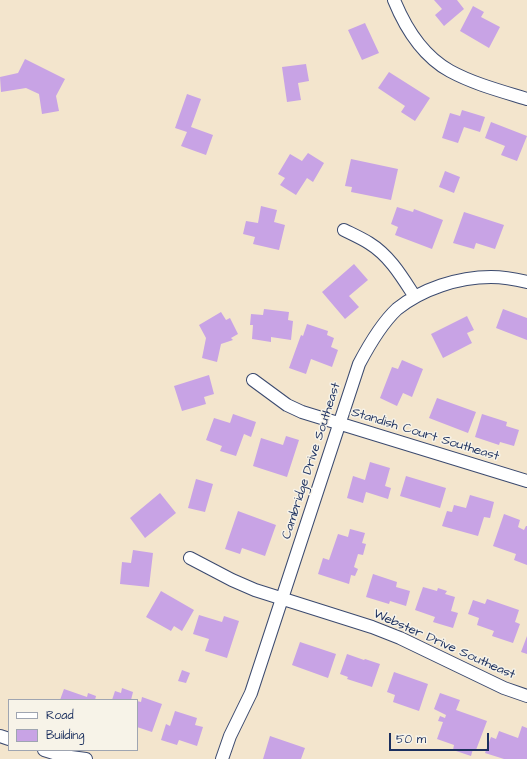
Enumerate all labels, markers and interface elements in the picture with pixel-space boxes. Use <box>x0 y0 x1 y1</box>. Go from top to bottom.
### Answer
street label: Cambridge Drive Southeast <box>279 381 345 541</box>
street label: Standish Court Southeast <box>349 405 501 465</box>
street label: Webster Drive Southeast <box>371 607 517 683</box>
legend <box>8 699 138 751</box>
text: Road <box>46 707 74 724</box>
scale bar <box>391 725 491 751</box>
text: Building <box>46 727 84 744</box>
text: 50 m <box>396 731 426 748</box>

